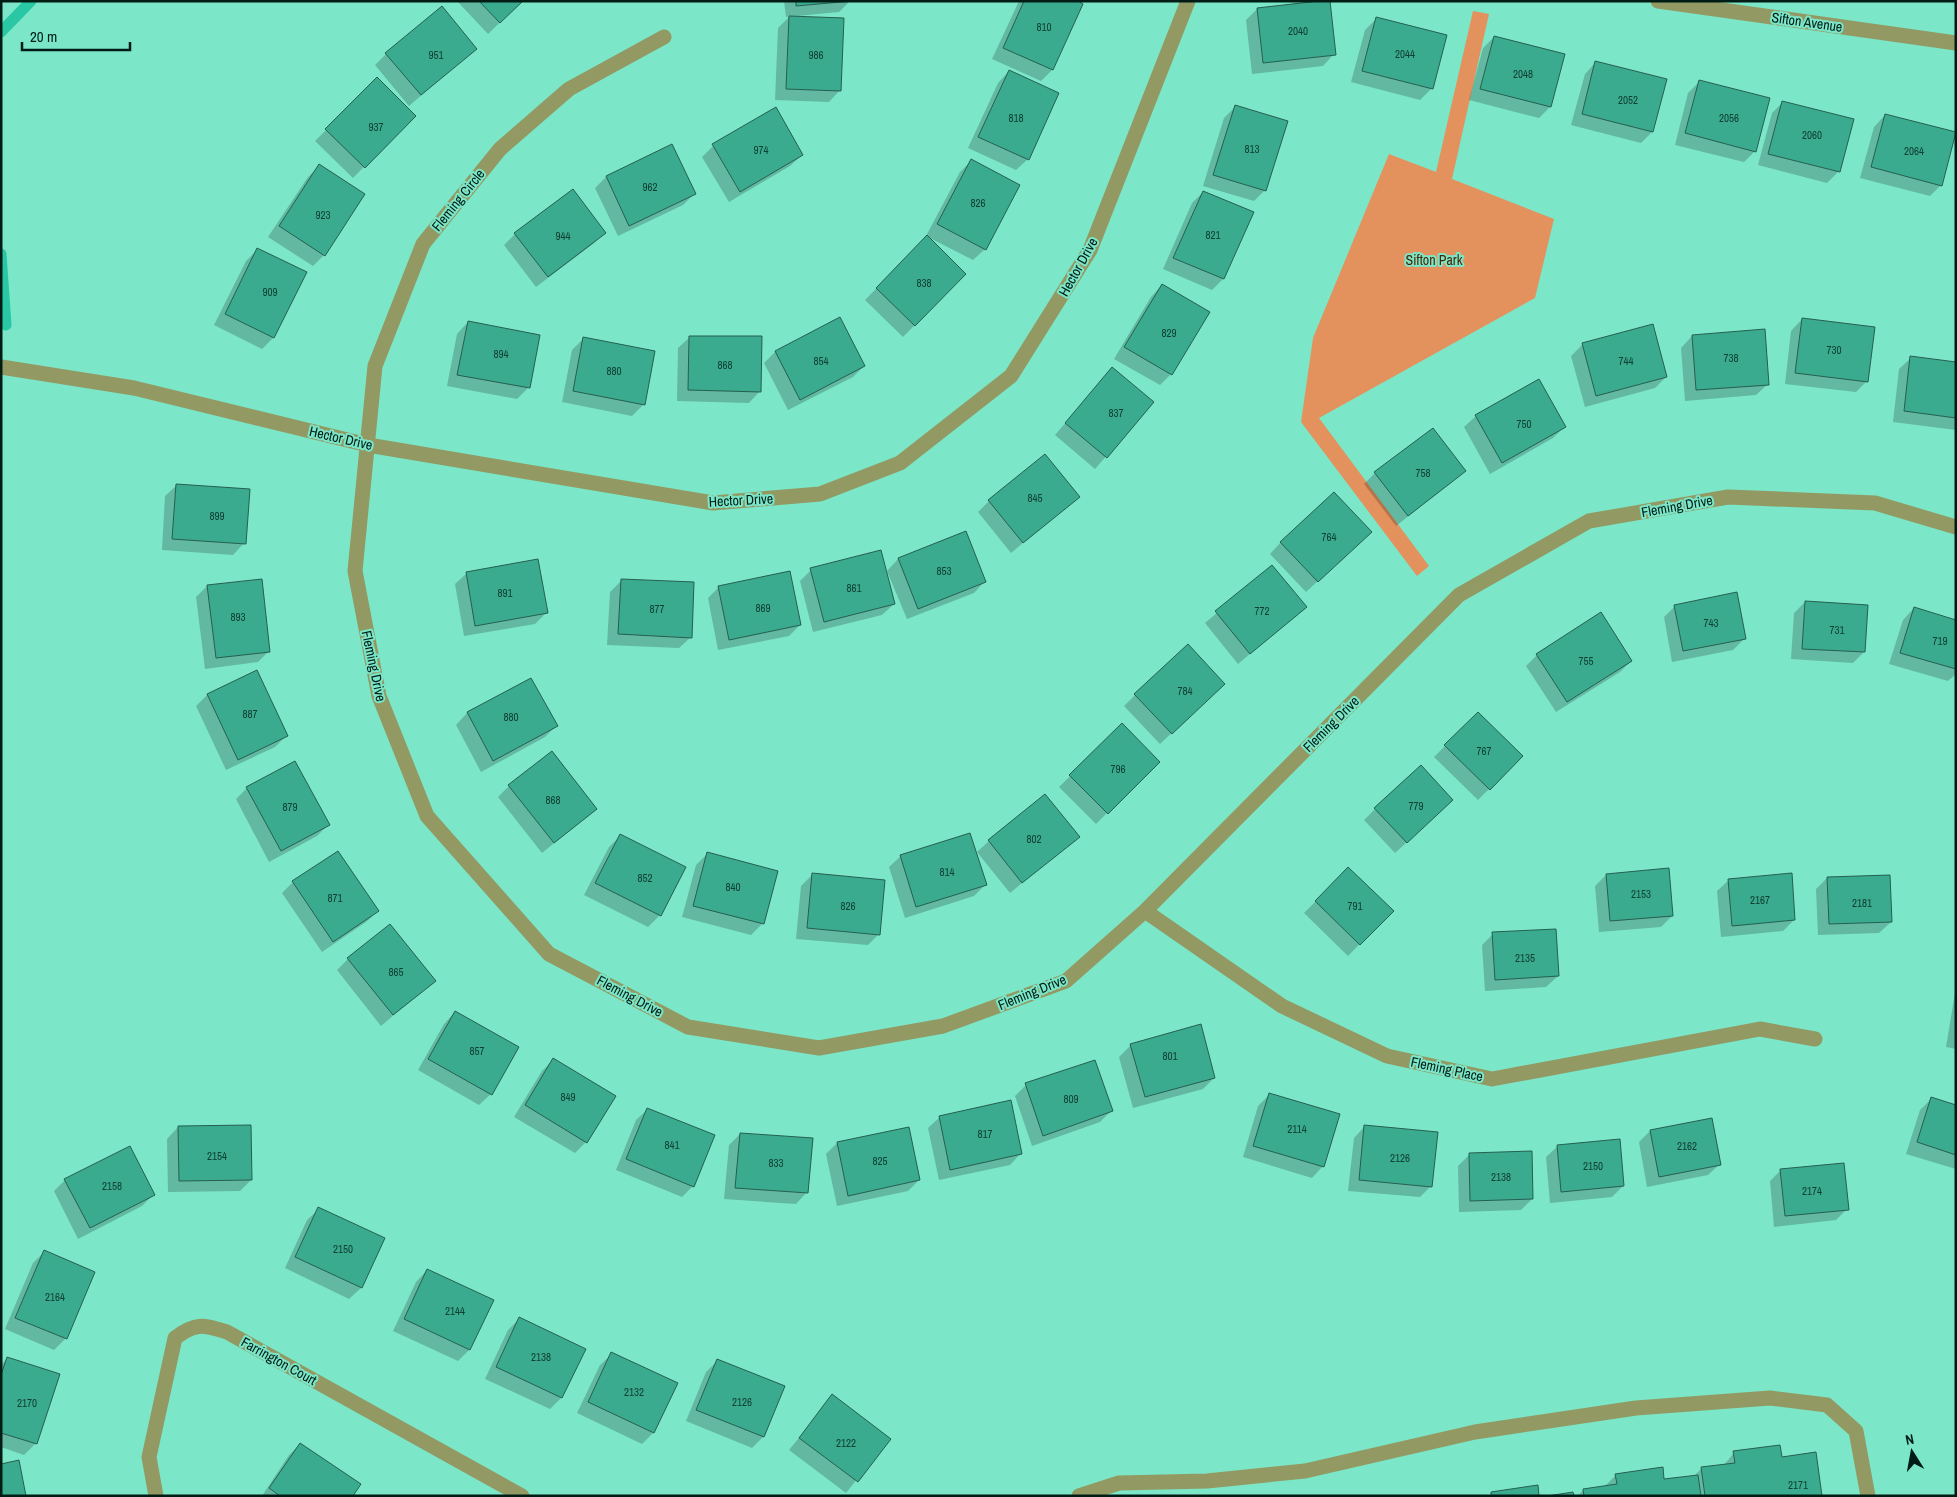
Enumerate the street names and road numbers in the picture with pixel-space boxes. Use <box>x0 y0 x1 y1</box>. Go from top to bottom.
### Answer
street label: Sifton Avenue <box>1770 8 1844 36</box>
street label: Fleming Circle <box>428 165 488 235</box>
street label: Hector Drive <box>1055 234 1101 300</box>
street label: Hector Drive <box>308 422 374 454</box>
street label: Hector Drive <box>708 489 774 511</box>
street label: Fleming Drive <box>1640 491 1714 521</box>
street label: Fleming Drive <box>358 629 390 703</box>
street label: Fleming Drive <box>1299 692 1363 756</box>
street label: Fleming Drive <box>995 970 1069 1014</box>
street label: Fleming Drive <box>594 971 666 1021</box>
street label: Fleming Place <box>1409 1053 1485 1085</box>
street label: Farrington Court <box>238 1333 320 1389</box>

